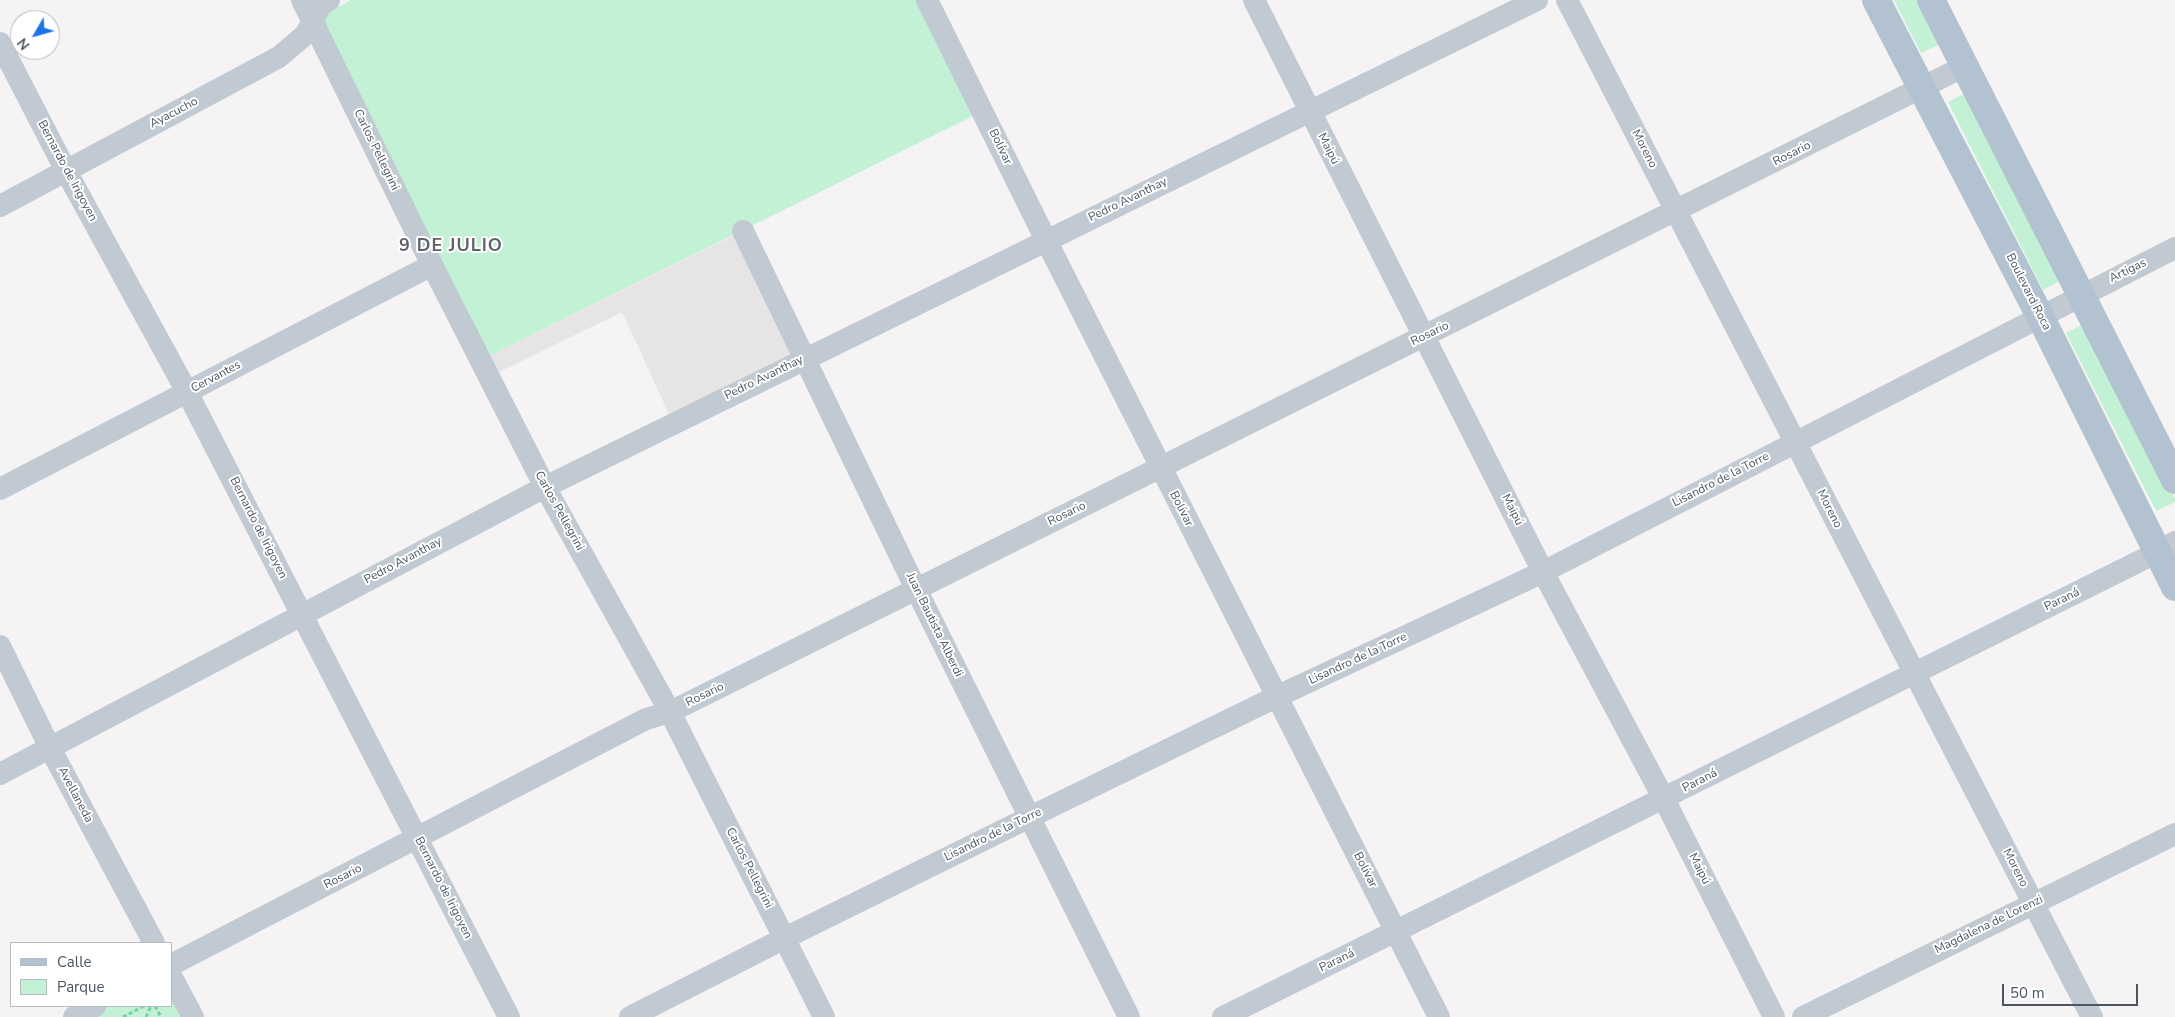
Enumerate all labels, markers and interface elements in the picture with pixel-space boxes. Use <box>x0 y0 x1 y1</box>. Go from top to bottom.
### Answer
north arrow <box>10 10 60 60</box>
text: N <box>13 34 34 54</box>
street label: Ayacucho <box>148 94 200 132</box>
street label: Carlos Pellegrini <box>350 107 402 193</box>
street label: Bernardo de Irigoyen <box>34 118 100 224</box>
street label: Bolívar <box>985 127 1015 167</box>
street label: Moreno <box>1628 127 1660 171</box>
street label: Maipú <box>1314 131 1342 167</box>
street label: Rosario <box>1771 138 1813 170</box>
street label: Pedro Avanthay <box>1086 175 1170 225</box>
district label: 9 DE JULIO <box>398 236 504 258</box>
street label: Boulevard Roca <box>2002 251 2054 333</box>
street label: Artigas <box>2107 256 2149 286</box>
street label: Rosario <box>1409 319 1451 349</box>
street label: Pedro Avanthay <box>722 353 806 403</box>
street label: Cervantes <box>189 358 243 396</box>
street label: Lisandro de la Torre <box>1670 449 1772 511</box>
street label: Carlos Pellegrini <box>531 469 587 553</box>
street label: Bernardo de Irigoyen <box>226 475 290 581</box>
street label: Moreno <box>1813 487 1845 531</box>
street label: Bolívar <box>1166 489 1196 529</box>
street label: Maipú <box>1498 492 1526 528</box>
street label: Rosario <box>1046 499 1088 529</box>
street label: Pedro Avanthay <box>362 534 444 588</box>
street label: Juan Bautista Alberdi <box>903 571 965 679</box>
street label: Paraná <box>2042 585 2082 615</box>
street label: Lisandro de la Torre <box>1307 630 1409 688</box>
street label: Rosario <box>684 680 726 710</box>
street label: Avellaneda <box>54 765 96 825</box>
street label: Paraná <box>1680 766 1720 796</box>
street label: Lisandro de la Torre <box>942 805 1044 865</box>
street label: Carlos Pellegrini <box>723 825 775 911</box>
street label: Bernardo de Irigoyen <box>411 835 475 941</box>
street label: Moreno <box>1999 846 2031 890</box>
street label: Bolívar <box>1350 850 1380 890</box>
street label: Maipú <box>1685 851 1713 887</box>
street label: Rosario <box>322 861 364 893</box>
street label: Magdalena de Lorenzi <box>1933 893 2045 957</box>
legend <box>10 942 172 1007</box>
street label: Paraná <box>1317 946 1357 976</box>
text: Calle <box>57 952 92 972</box>
scale bar <box>2005 974 2141 1006</box>
text: Parque <box>57 977 105 997</box>
text: 50 m <box>2010 983 2045 1003</box>

